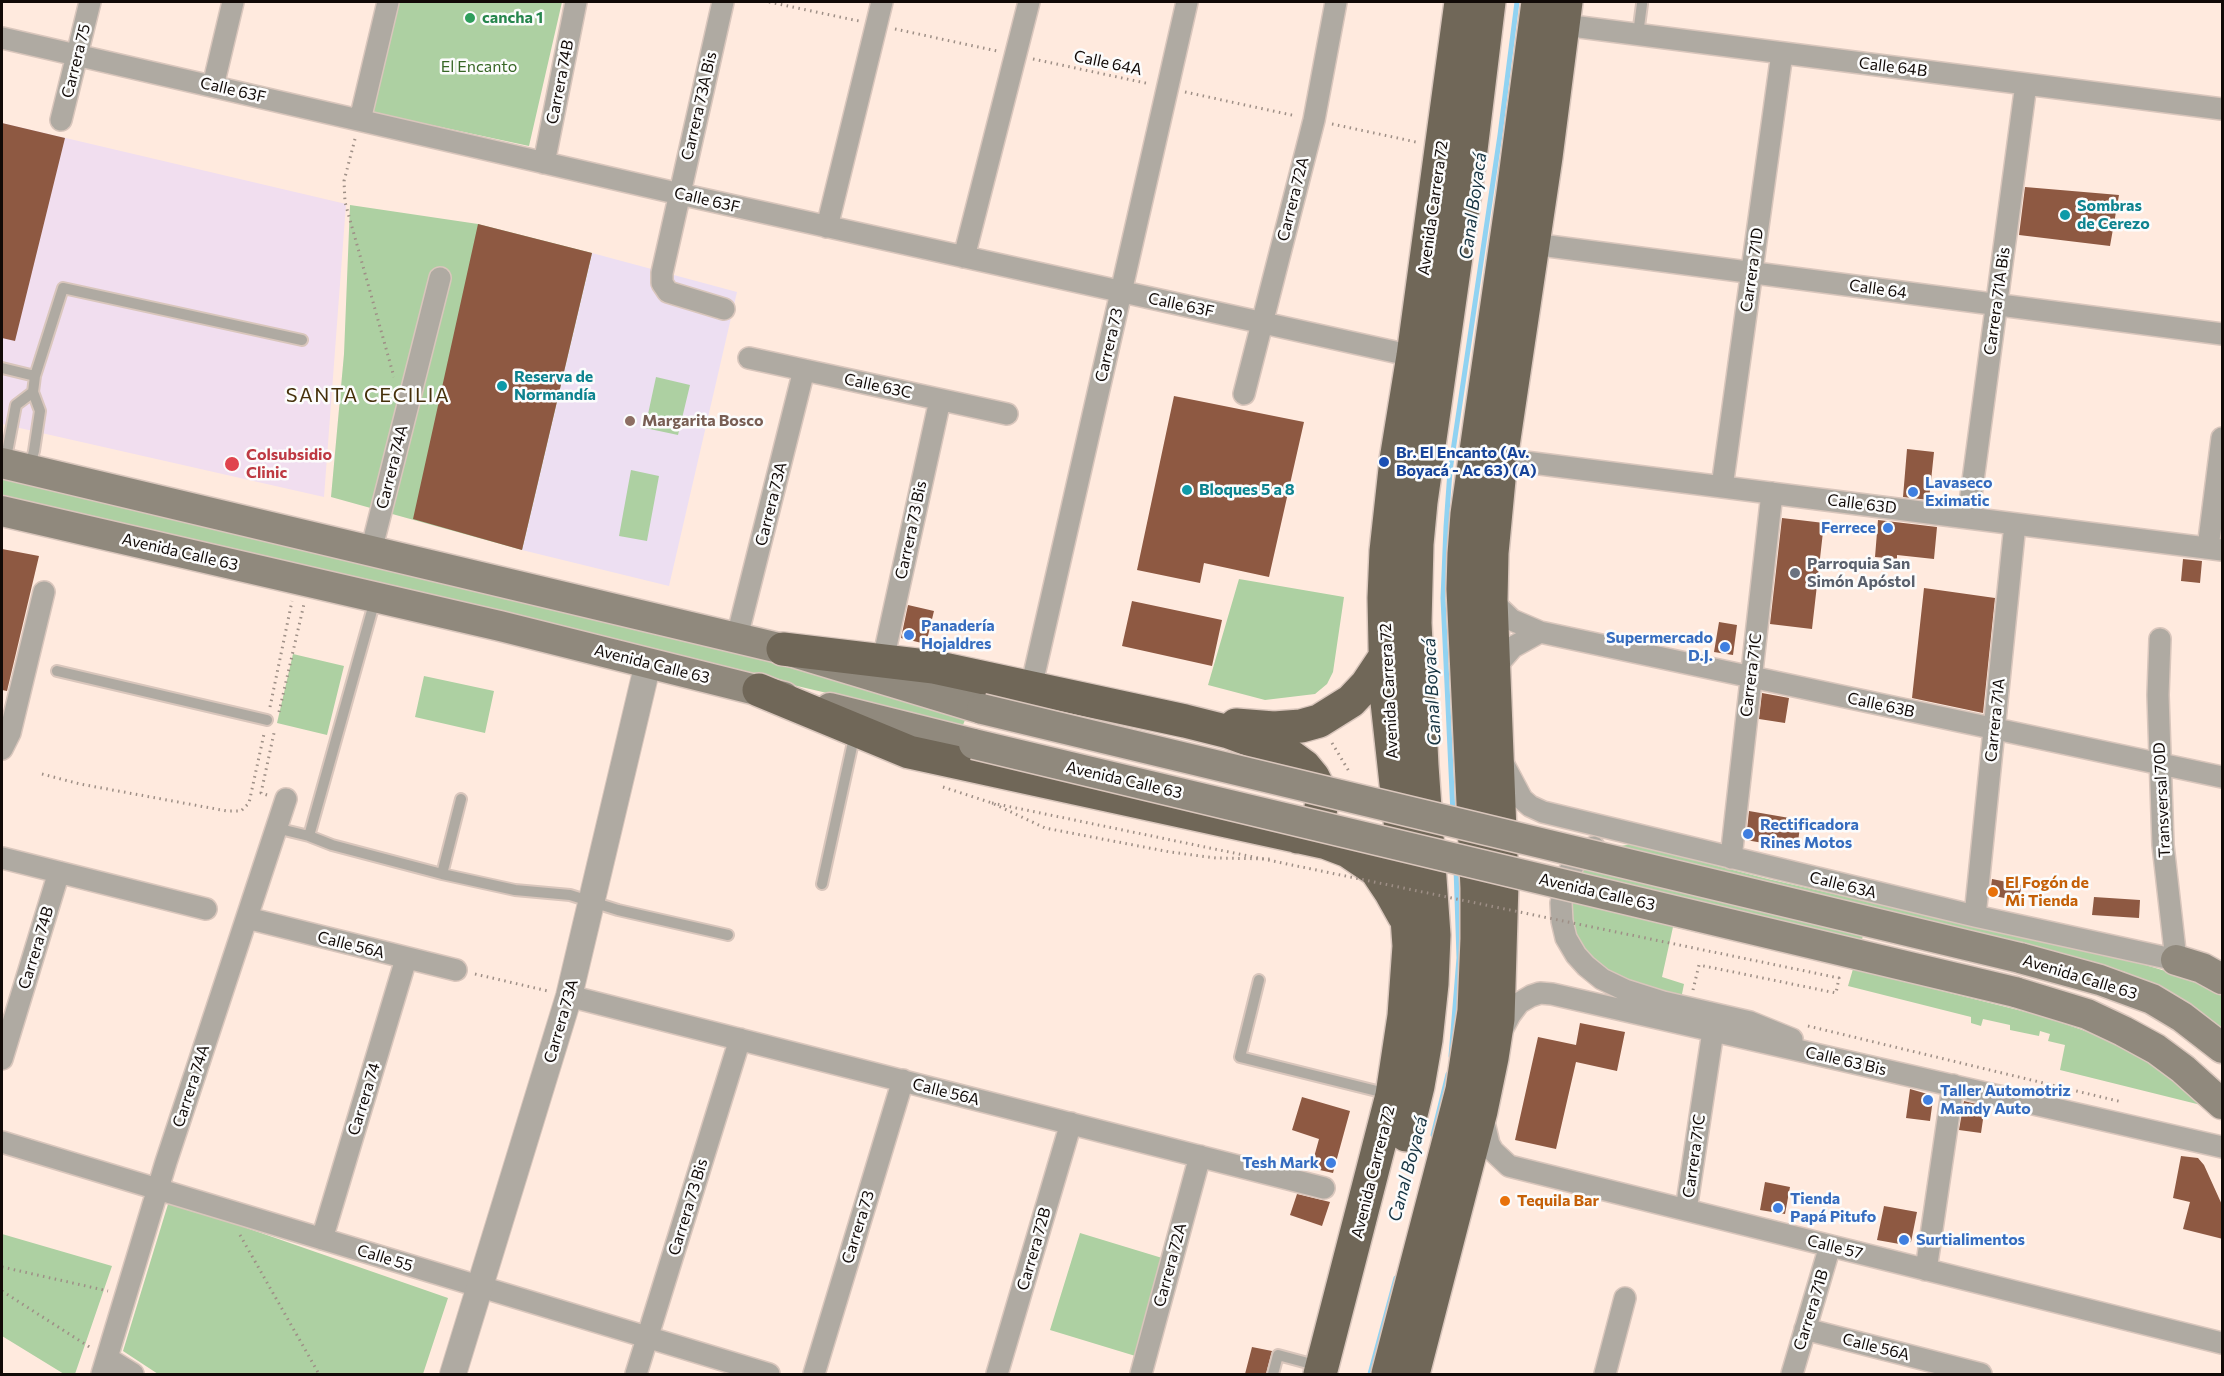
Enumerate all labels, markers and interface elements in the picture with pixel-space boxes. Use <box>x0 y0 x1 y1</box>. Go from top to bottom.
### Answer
place label: cancha 1 <box>482 8 543 28</box>
marker: cancha 1 <box>463 11 477 25</box>
street label: Carrera 75 <box>58 22 94 100</box>
street label: Carrera 74B <box>542 38 578 126</box>
street label: Calle 64A <box>1072 46 1144 80</box>
street label: Carrera 73A Bis <box>677 50 721 162</box>
street label: Calle 64B <box>1858 53 1928 81</box>
park label: El Encanto <box>441 57 517 77</box>
street label: Calle 63F <box>198 73 268 107</box>
street label: Avenida Carrera 72 <box>1414 139 1452 277</box>
water label: Canal Boyacá <box>1455 151 1491 261</box>
street label: Carrera 72A <box>1273 155 1313 243</box>
street label: Calle 63F <box>672 183 742 217</box>
place label: Sombras de Cerezo <box>2077 196 2150 234</box>
marker: Sombras de Cerezo <box>2058 208 2072 222</box>
street label: Carrera 71D <box>1737 227 1767 313</box>
street label: Carrera 71A Bis <box>1980 246 2014 356</box>
street label: Calle 64 <box>1848 275 1908 303</box>
street label: Calle 63F <box>1146 289 1216 321</box>
street label: Carrera 73 <box>1091 306 1127 384</box>
place label: Reserva de Normandía <box>514 367 596 405</box>
street label: Calle 63C <box>842 369 914 403</box>
marker: Reserva de Normandía <box>495 379 509 393</box>
district label: SANTA CECILIA <box>286 383 450 407</box>
place label: Margarita Bosco <box>642 411 764 431</box>
marker: Margarita Bosco <box>623 414 637 428</box>
street label: Carrera 74A <box>372 423 412 511</box>
place label: Br. El Encanto (Av. Boyacá - Ac 63) (A) <box>1396 443 1537 481</box>
place label: Colsubsidio Clinic <box>246 445 332 483</box>
marker: Colsubsidio Clinic <box>223 455 241 473</box>
marker: Br. El Encanto (Av. Boyacá - Ac 63) (A) <box>1377 455 1391 469</box>
street label: Carrera 73A <box>751 460 791 548</box>
place label: Lavaseco Eximatic <box>1925 473 1993 511</box>
street label: Carrera 73 Bis <box>891 479 931 581</box>
place label: Bloques 5 a 8 <box>1199 480 1295 500</box>
marker: Bloques 5 a 8 <box>1180 483 1194 497</box>
marker: Lavaseco Eximatic <box>1906 485 1920 499</box>
street label: Calle 63D <box>1826 490 1898 518</box>
place label: Ferrece <box>1821 518 1876 538</box>
marker: Ferrece <box>1881 521 1895 535</box>
street label: Avenida Calle 63 <box>120 529 240 575</box>
place label: Parroquia San Simón Apóstol <box>1807 554 1915 592</box>
marker: Parroquia San Simón Apóstol <box>1788 566 1802 580</box>
place label: Panadería Hojaldres <box>921 616 995 654</box>
street label: Avenida Carrera 72 <box>1376 623 1402 759</box>
marker: Panadería Hojaldres <box>902 628 916 642</box>
place label: Supermercado D.J. <box>1606 628 1713 666</box>
street label: Carrera 71C <box>1736 632 1766 718</box>
water label: Canal Boyacá <box>1418 637 1446 747</box>
street label: Avenida Calle 63 <box>592 640 712 688</box>
marker: Supermercado D.J. <box>1718 640 1732 654</box>
street label: Carrera 71A <box>1981 677 2009 763</box>
street label: Calle 63B <box>1846 689 1916 721</box>
street label: Transversal 70D <box>2149 742 2175 858</box>
street label: Avenida Calle 63 <box>1064 757 1184 803</box>
place label: Rectificadora Rines Motos <box>1760 815 1859 853</box>
marker: Rectificadora Rines Motos <box>1741 827 1755 841</box>
street label: Calle 63A <box>1807 867 1879 903</box>
street label: Avenida Calle 63 <box>1537 869 1657 915</box>
place label: El Fogón de Mi Tienda <box>2005 873 2089 911</box>
marker: El Fogón de Mi Tienda <box>1986 885 2000 899</box>
street label: Carrera 74B <box>14 904 58 992</box>
street label: Calle 56A <box>315 927 387 963</box>
street label: Avenida Calle 63 <box>2021 950 2139 1004</box>
street label: Carrera 73A <box>540 977 582 1065</box>
street label: Carrera 74A <box>169 1042 213 1130</box>
street label: Calle 63 Bis <box>1804 1042 1888 1080</box>
street label: Carrera 74 <box>344 1060 384 1138</box>
street label: Calle 56A <box>910 1074 982 1110</box>
place label: Taller Automotriz Mandy Auto <box>1940 1081 2071 1119</box>
marker: Taller Automotriz Mandy Auto <box>1921 1093 1935 1107</box>
street label: Avenida Carrera 72 <box>1347 1104 1399 1240</box>
street label: Carrera 71C <box>1679 1113 1709 1199</box>
water label: Canal Boyacá <box>1384 1114 1432 1224</box>
place label: Tesh Mark <box>1242 1153 1319 1173</box>
street label: Carrera 73 Bis <box>664 1156 712 1258</box>
marker: Tesh Mark <box>1324 1156 1338 1170</box>
street label: Carrera 73 <box>838 1188 878 1266</box>
place label: Tienda Papá Pitufo <box>1790 1189 1876 1227</box>
place label: Tequila Bar <box>1517 1191 1599 1211</box>
marker: Tequila Bar <box>1498 1194 1512 1208</box>
marker: Tienda Papá Pitufo <box>1771 1201 1785 1215</box>
street label: Carrera 72B <box>1013 1205 1055 1293</box>
street label: Carrera 72A <box>1150 1221 1190 1309</box>
place label: Surtialimentos <box>1916 1230 2025 1250</box>
street label: Calle 57 <box>1805 1231 1865 1263</box>
marker: Surtialimentos <box>1897 1233 1911 1247</box>
street label: Calle 55 <box>355 1240 415 1276</box>
street label: Carrera 71B <box>1790 1267 1832 1353</box>
street label: Calle 56A <box>1840 1329 1912 1365</box>

